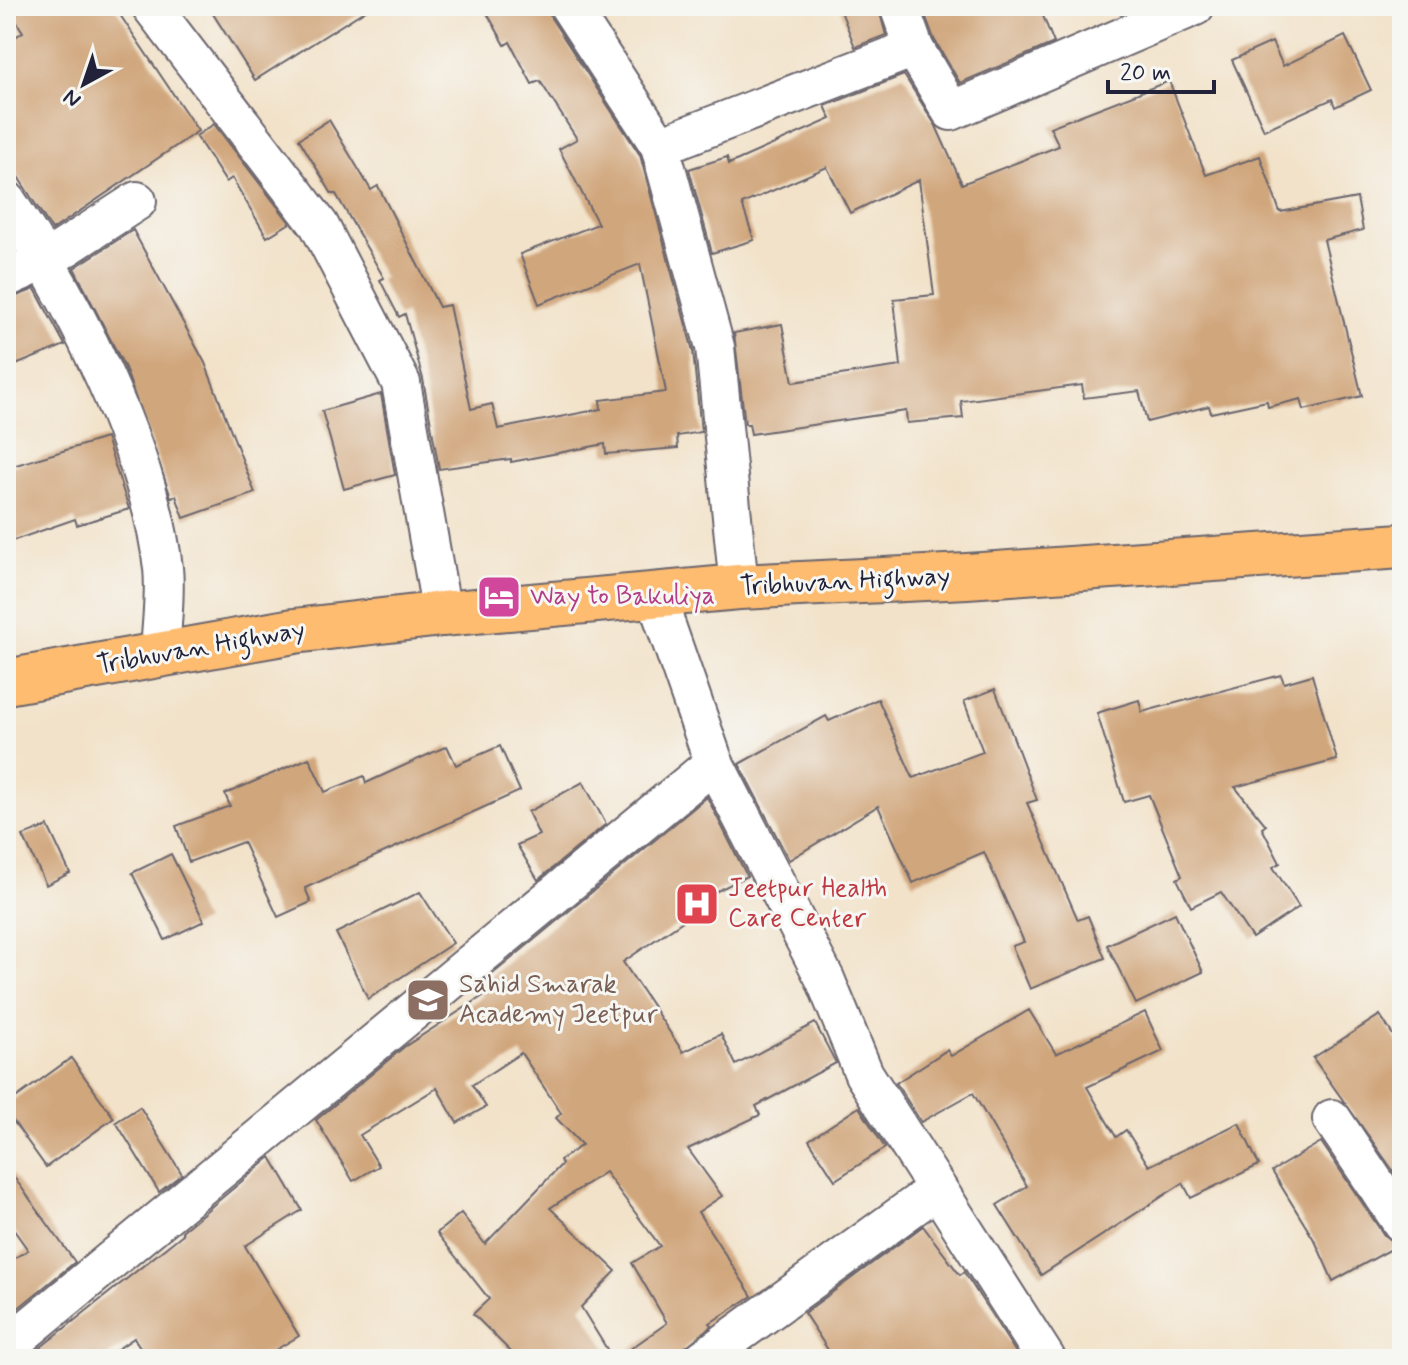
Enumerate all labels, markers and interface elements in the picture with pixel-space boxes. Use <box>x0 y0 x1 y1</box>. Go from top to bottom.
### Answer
north arrow <box>44 44 124 124</box>
scale bar <box>1108 44 1214 94</box>
text: 20 m <box>1120 58 1171 89</box>
text: N <box>58 82 87 113</box>
street label: Tribhuvan Highway <box>739 560 951 607</box>
hotel icon: Way to Bakuliya <box>475 573 523 621</box>
place label: Way to Bakuliya <box>530 580 715 614</box>
street label: Tribhuvan Highway <box>94 613 308 686</box>
place label: Jeetpur Health Care Center <box>728 872 887 936</box>
hospital icon: Jeetpur Health Care Center <box>673 880 721 928</box>
place label: Sahid Smarak Academy Jeetpur <box>459 968 658 1032</box>
school or university icon: Sahid Smarak Academy Jeetpur <box>404 976 452 1024</box>

